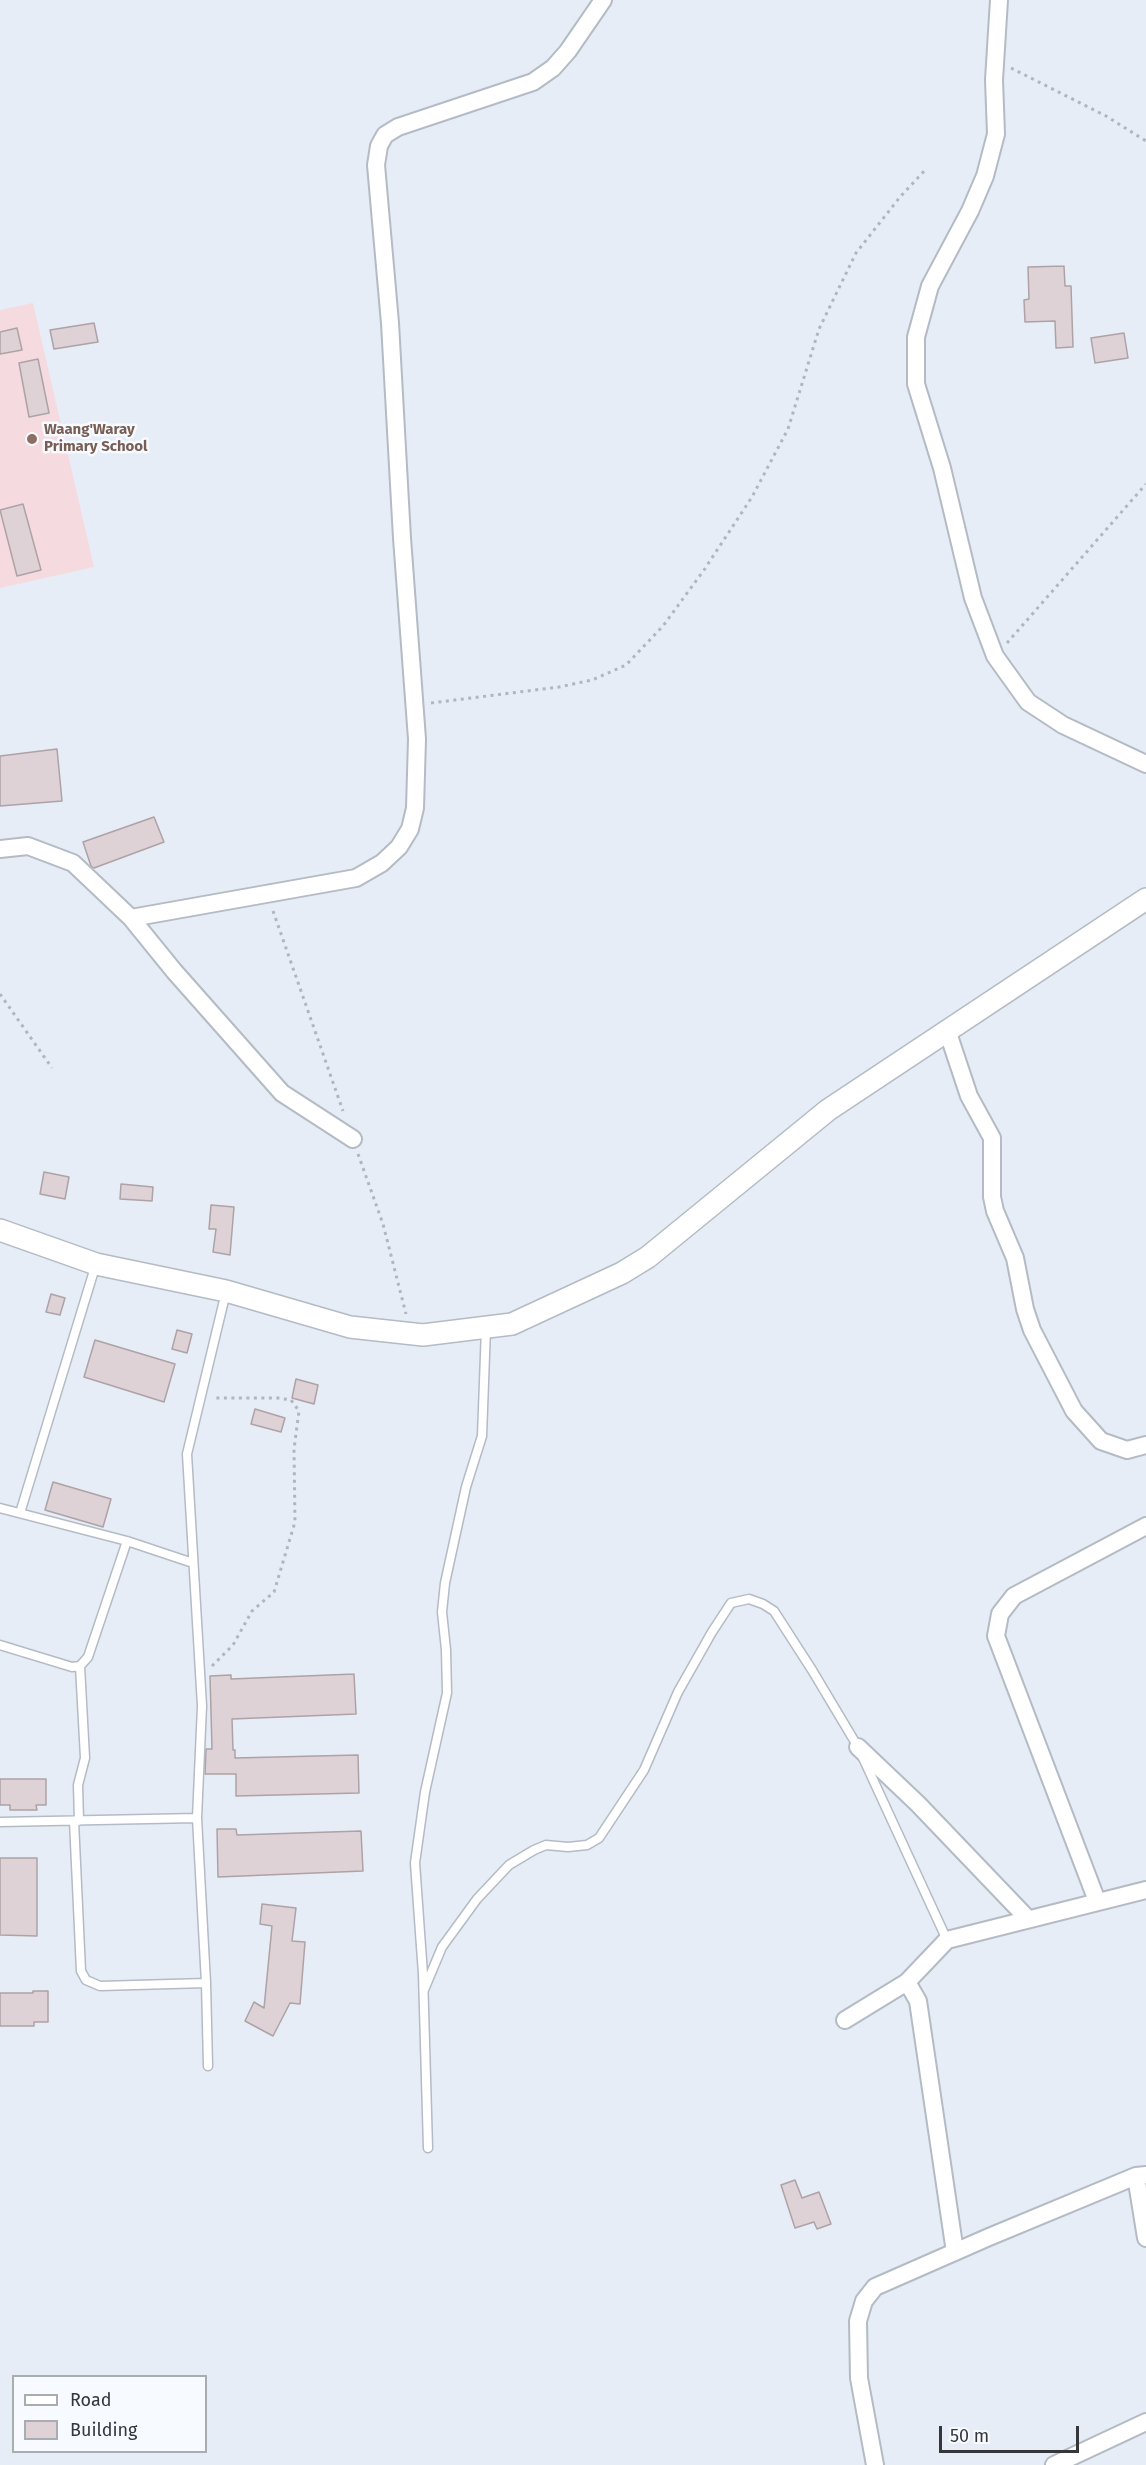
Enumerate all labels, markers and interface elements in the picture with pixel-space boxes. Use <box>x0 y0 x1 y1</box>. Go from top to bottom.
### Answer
place label: Waang'Waray Primary School <box>44 421 148 456</box>
marker: Waang'Waray Primary School <box>25 432 39 446</box>
legend <box>12 2375 207 2453</box>
text: Road <box>70 2389 112 2411</box>
scale bar <box>942 2414 1082 2452</box>
text: Building <box>70 2419 137 2441</box>
text: 50 m <box>950 2425 989 2447</box>

